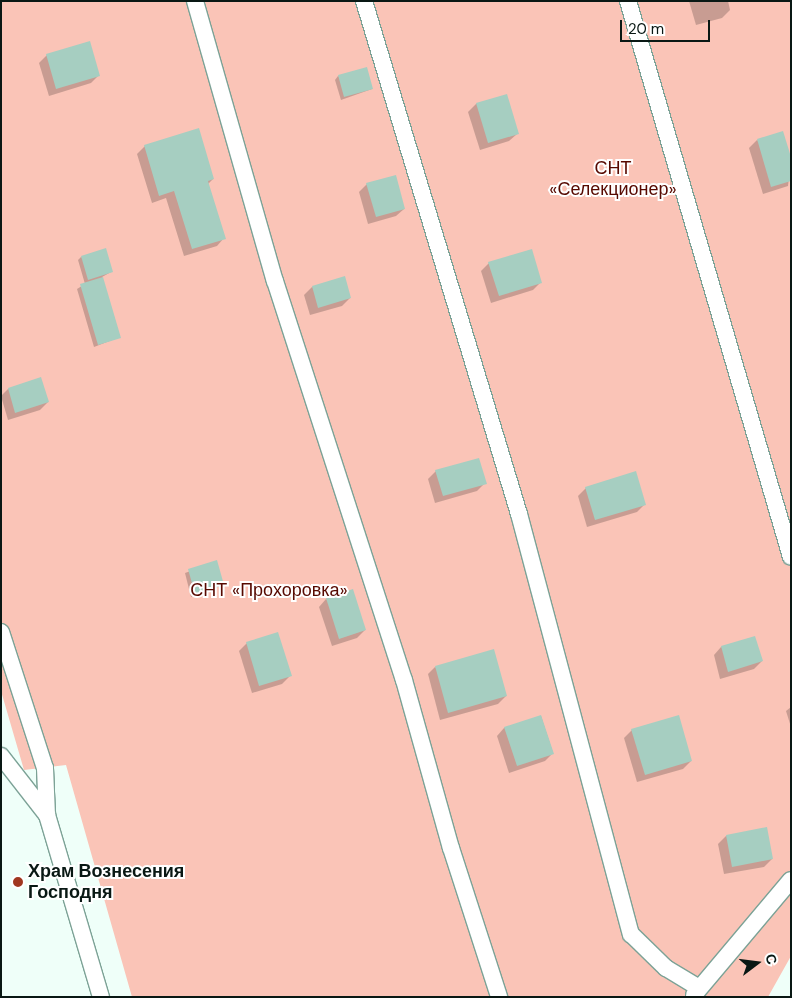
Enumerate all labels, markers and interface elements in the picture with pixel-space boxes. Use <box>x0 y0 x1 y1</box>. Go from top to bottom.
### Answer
scale bar <box>622 10 712 42</box>
text: 20 m <box>628 19 664 39</box>
park label: СНТ «Селекционер» <box>549 158 677 200</box>
park label: СНТ «Прохоровка» <box>190 579 348 601</box>
place label: Храм Вознесения Господня <box>28 861 184 904</box>
marker: Храм Вознесения Господня <box>12 876 24 888</box>
north arrow <box>732 938 782 988</box>
text: С <box>761 952 781 966</box>

